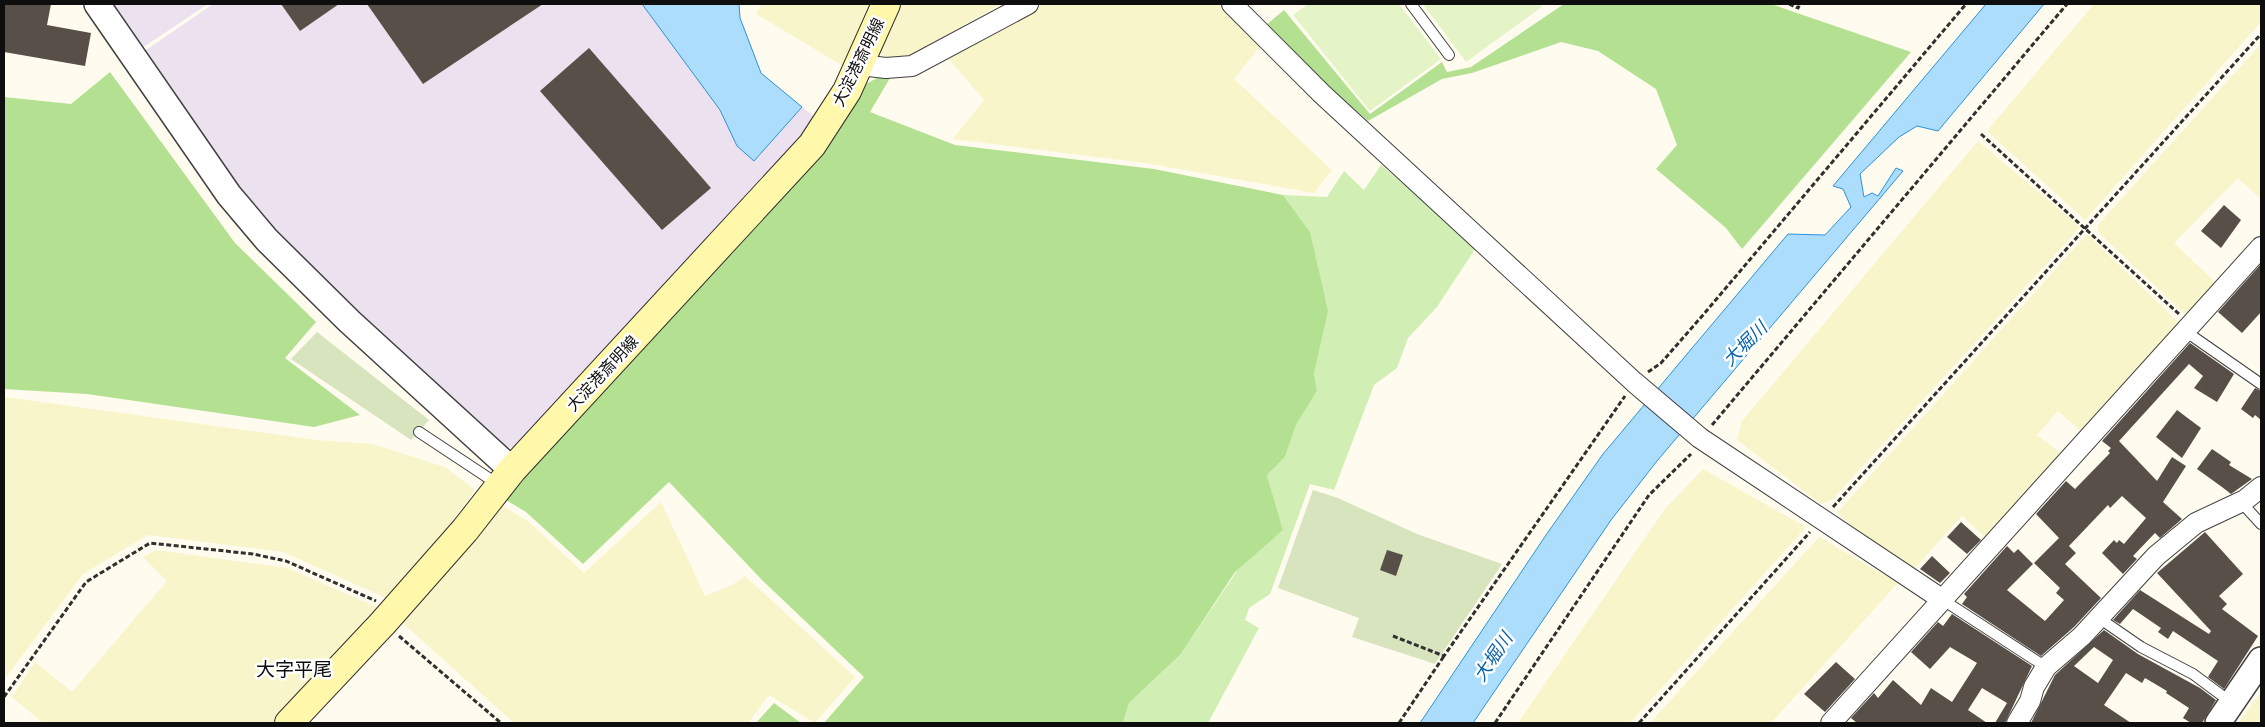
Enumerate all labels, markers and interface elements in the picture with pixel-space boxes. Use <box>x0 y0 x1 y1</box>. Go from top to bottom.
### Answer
street label: 大淀港斎明線 <box>828 14 888 110</box>
water label: 大堀川 <box>1717 315 1773 371</box>
street label: 大淀港斎明線 <box>562 331 642 415</box>
water label: 大堀川 <box>1468 626 1518 686</box>
district label: 大字平尾 <box>256 657 332 681</box>

